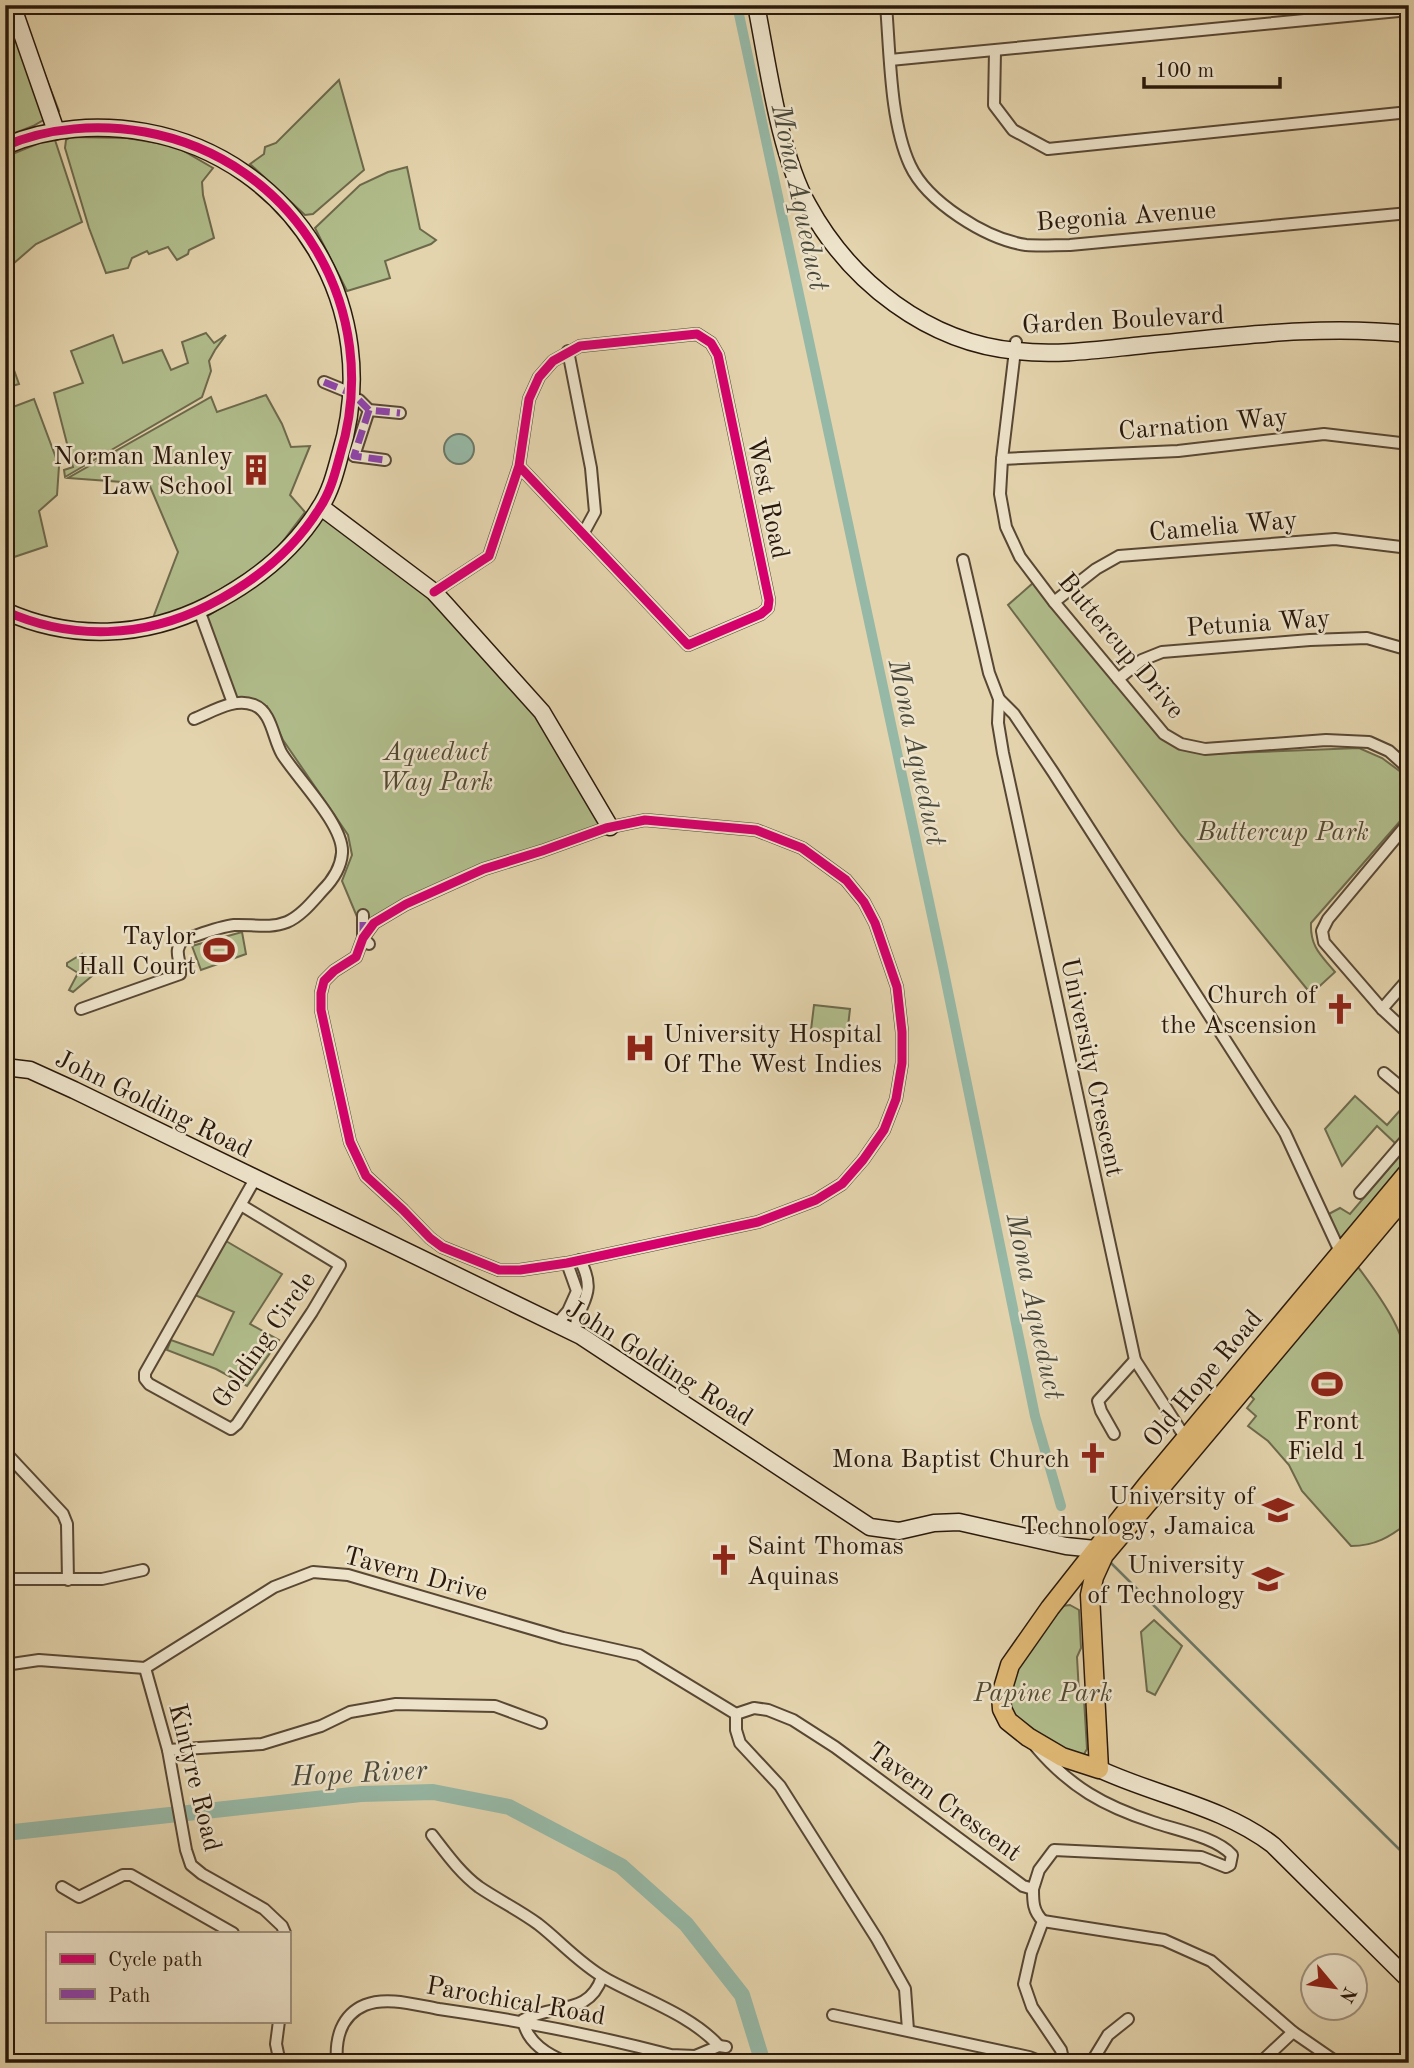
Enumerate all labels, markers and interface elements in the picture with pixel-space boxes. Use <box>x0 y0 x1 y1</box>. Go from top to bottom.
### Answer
scale bar <box>1144 46 1281 90</box>
text: 100 m <box>1155 61 1214 82</box>
water label: Mona Aqueduct <box>764 101 832 294</box>
street label: Begonia Avenue <box>1035 198 1217 236</box>
street label: Garden Boulevard <box>1021 303 1225 339</box>
street label: Carnation Way <box>1117 405 1289 445</box>
street label: West Road <box>742 436 793 561</box>
place label: Norman Manley Law School <box>53 444 233 500</box>
building icon: Norman Manley Law School <box>239 453 273 487</box>
street label: Camelia Way <box>1148 508 1299 546</box>
street label: Buttercup Drive <box>1052 569 1189 724</box>
street label: Petunia Way <box>1185 606 1331 642</box>
water label: Mona Aqueduct <box>881 656 949 849</box>
park label: Aqueduct Way Park <box>379 740 493 796</box>
park label: Buttercup Park <box>1196 820 1369 846</box>
place label: Taylor Hall Court <box>77 924 196 980</box>
sports icon: Taylor Hall Court <box>202 933 236 967</box>
street label: University Crescent <box>1055 956 1127 1179</box>
place label: Church of the Ascension <box>1161 983 1318 1039</box>
church icon: Church of the Ascension <box>1323 992 1357 1026</box>
place label: University Hospital Of The West Indies <box>663 1022 882 1078</box>
hospital icon: University Hospital Of The West Indies <box>623 1031 657 1065</box>
street label: John Golding Road <box>51 1046 255 1164</box>
water label: Mona Aqueduct <box>999 1210 1067 1403</box>
street label: Golding Circle <box>208 1267 321 1413</box>
street label: John Golding Road <box>561 1296 757 1432</box>
street label: Old Hope Road <box>1139 1306 1268 1453</box>
sports icon: Front Field 1 <box>1310 1367 1344 1401</box>
place label: Front Field 1 <box>1287 1409 1367 1465</box>
church icon: Mona Baptist Church <box>1076 1441 1110 1475</box>
place label: Mona Baptist Church <box>832 1447 1070 1473</box>
place label: University of Technology, Jamaica <box>1020 1484 1256 1540</box>
school or university icon: University of Technology, Jamaica <box>1261 1493 1295 1527</box>
place label: Saint Thomas Aquinas <box>747 1534 904 1590</box>
street label: Tavern Drive <box>341 1543 490 1607</box>
church icon: Saint Thomas Aquinas <box>707 1543 741 1577</box>
place label: University of Technology <box>1087 1553 1245 1609</box>
school or university icon: University of Technology <box>1251 1562 1285 1596</box>
park label: Papine Park <box>972 1681 1113 1707</box>
street label: Kintyre Road <box>163 1701 225 1854</box>
street label: Tavern Crescent <box>862 1738 1026 1867</box>
water label: Hope River <box>290 1757 429 1793</box>
legend <box>46 1932 290 2022</box>
text: Cycle path <box>108 1950 203 1971</box>
north arrow <box>1298 1952 1368 2022</box>
street label: Parochical Road <box>424 1973 607 2031</box>
text: N <box>1335 1983 1359 2005</box>
text: Path <box>108 1986 151 2007</box>

